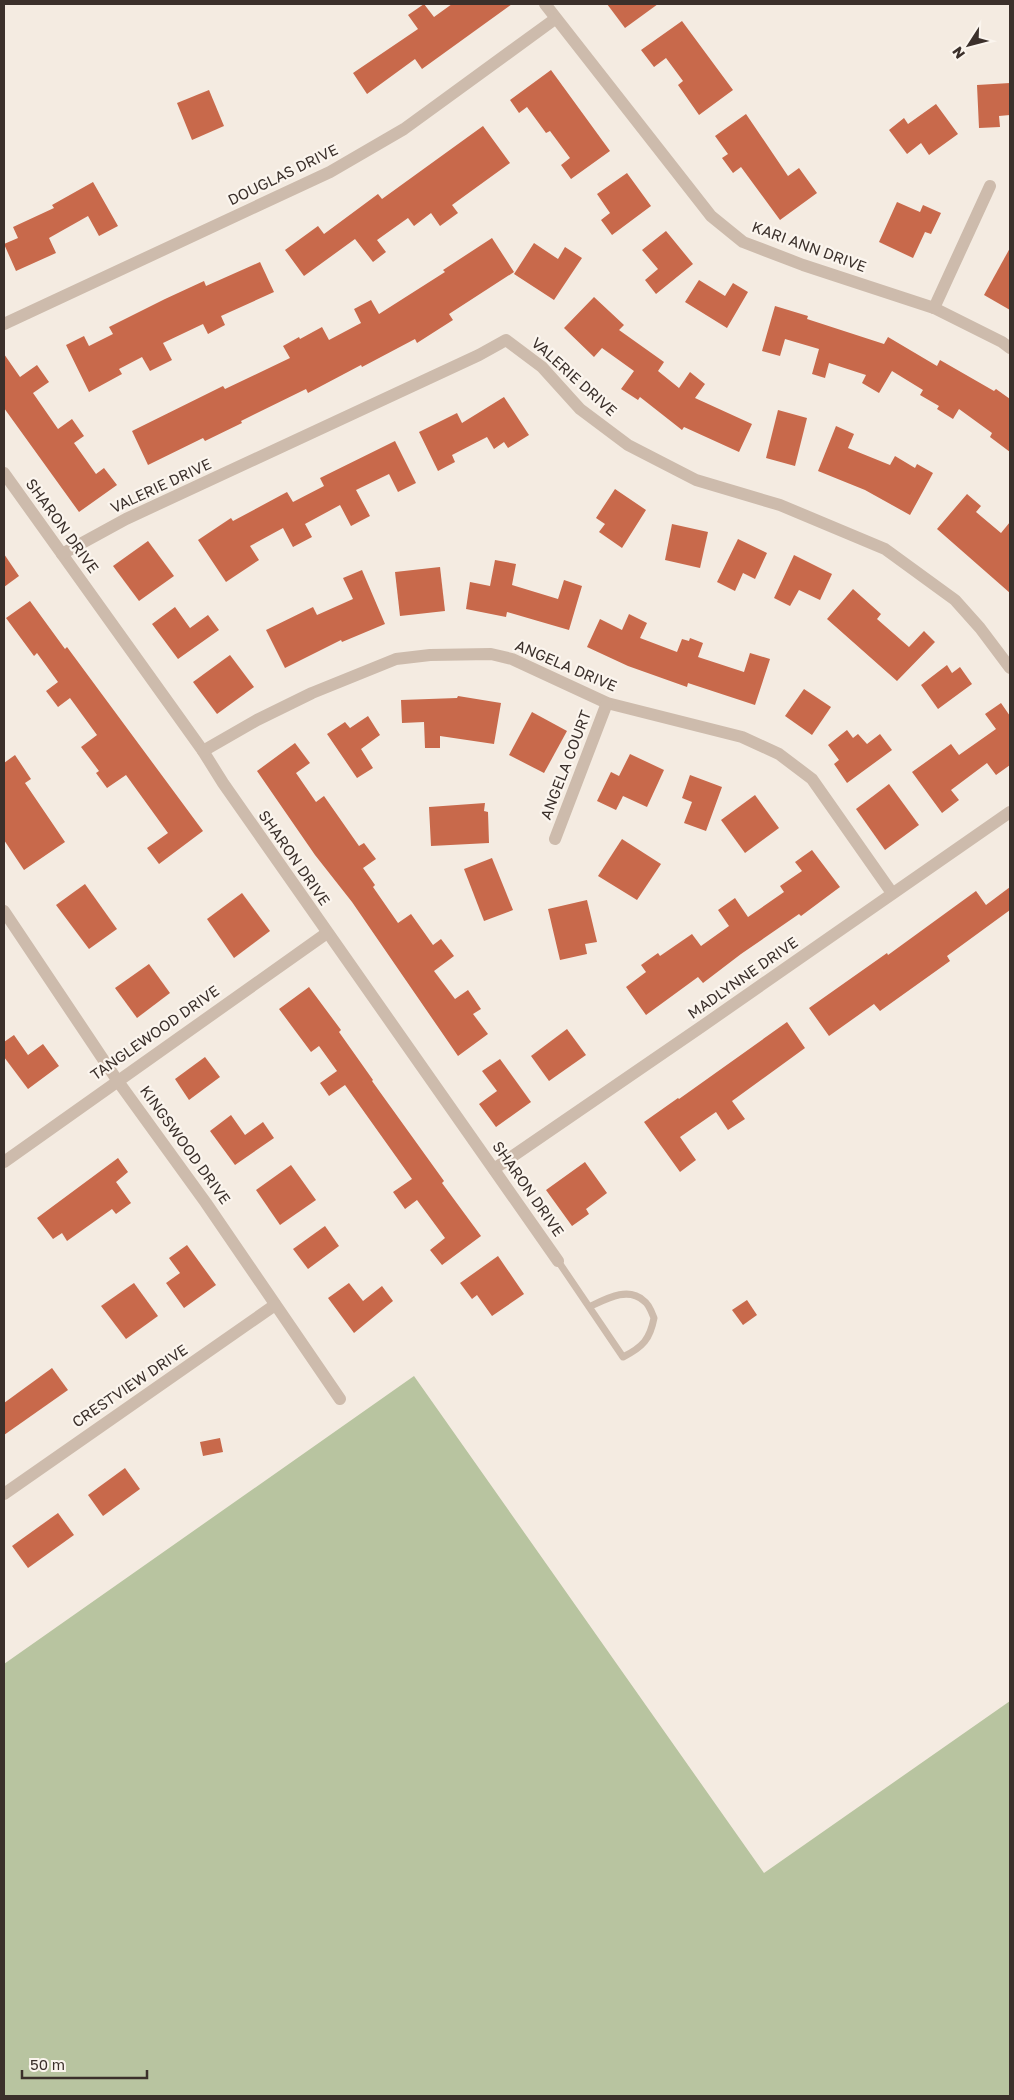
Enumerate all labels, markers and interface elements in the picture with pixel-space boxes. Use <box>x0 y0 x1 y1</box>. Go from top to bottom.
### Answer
north arrow <box>944 20 994 70</box>
text: N <box>948 44 968 62</box>
street label: DOUGLAS DRIVE <box>225 140 340 208</box>
street label: KARI ANN DRIVE <box>750 217 869 275</box>
street label: VALERIE DRIVE <box>528 333 621 419</box>
street label: VALERIE DRIVE <box>107 454 214 516</box>
street label: SHARON DRIVE <box>23 475 103 576</box>
street label: ANGELA DRIVE <box>513 636 620 695</box>
street label: ANGELA COURT <box>536 707 594 822</box>
street label: SHARON DRIVE <box>255 806 334 909</box>
street label: MADLYNNE DRIVE <box>684 932 801 1022</box>
street label: TANGLEWOOD DRIVE <box>87 981 222 1083</box>
street label: KINGSWOOD DRIVE <box>137 1082 235 1207</box>
street label: SHARON DRIVE <box>489 1137 568 1240</box>
street label: CRESTVIEW DRIVE <box>68 1340 191 1430</box>
scale bar <box>22 2048 148 2080</box>
text: 50 m <box>30 2055 65 2073</box>

